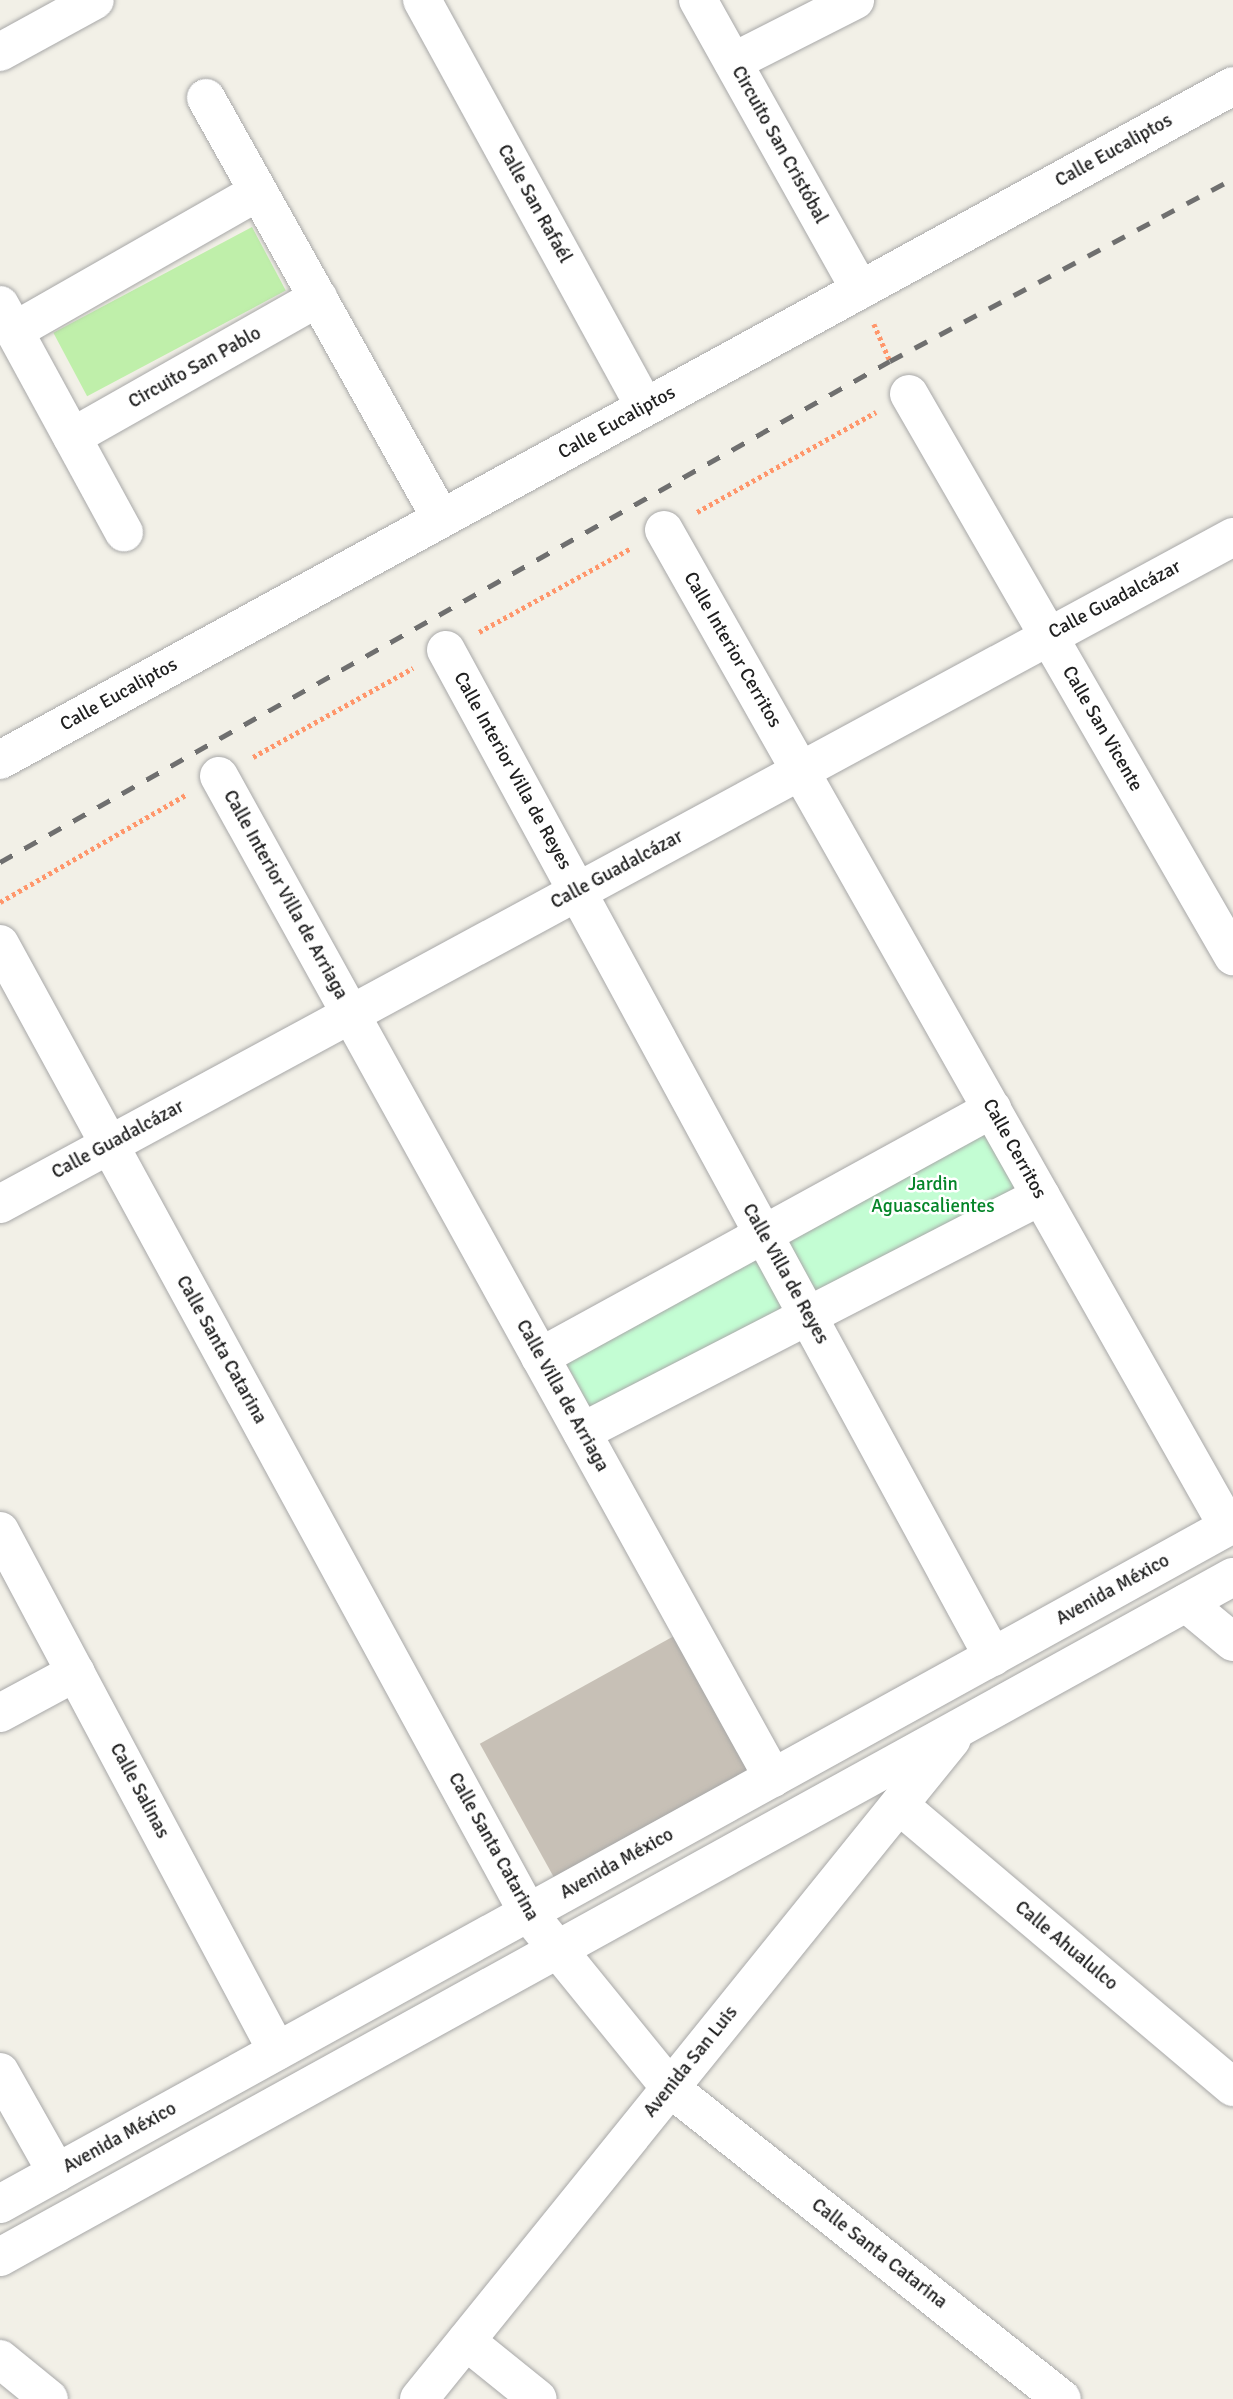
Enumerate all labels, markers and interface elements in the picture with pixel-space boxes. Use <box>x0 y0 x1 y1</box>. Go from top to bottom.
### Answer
street label: Circuito San Cristóbal <box>726 62 832 228</box>
street label: Calle Eucaliptos <box>1052 109 1176 193</box>
street label: Calle San Rafaél <box>492 141 576 267</box>
street label: Circuito San Pablo <box>125 322 265 414</box>
street label: Calle Eucaliptos <box>555 381 679 465</box>
street label: Calle Guadalcázar <box>1045 556 1185 644</box>
street label: Calle Interior Cerritos <box>678 568 786 732</box>
street label: Calle Eucaliptos <box>57 653 181 737</box>
street label: Calle San Vicente <box>1057 662 1147 796</box>
street label: Calle Interior Villa de Reyes <box>448 668 576 874</box>
street label: Calle Interior Villa de Arriaga <box>218 786 352 1004</box>
street label: Calle Guadalcázar <box>547 826 687 914</box>
street label: Calle Cerritos <box>977 1095 1051 1203</box>
street label: Calle Guadalcázar <box>48 1096 188 1184</box>
park label: Jardin Aguascalientes <box>871 1174 995 1218</box>
street label: Calle Villa de Reyes <box>737 1200 833 1348</box>
street label: Calle Santa Catarina <box>171 1272 271 1428</box>
street label: Calle Villa de Arriaga <box>511 1316 613 1476</box>
street label: Avenida México <box>1052 1549 1174 1631</box>
street label: Calle Salinas <box>104 1739 174 1843</box>
street label: Calle Santa Catarina <box>443 1769 543 1925</box>
street label: Avenida México <box>556 1823 678 1905</box>
street label: Calle Ahualulco <box>1010 1896 1122 1996</box>
street label: Avenida San Luis <box>639 2002 743 2122</box>
street label: Avenida México <box>59 2097 181 2179</box>
street label: Calle Santa Catarina <box>807 2194 951 2314</box>

